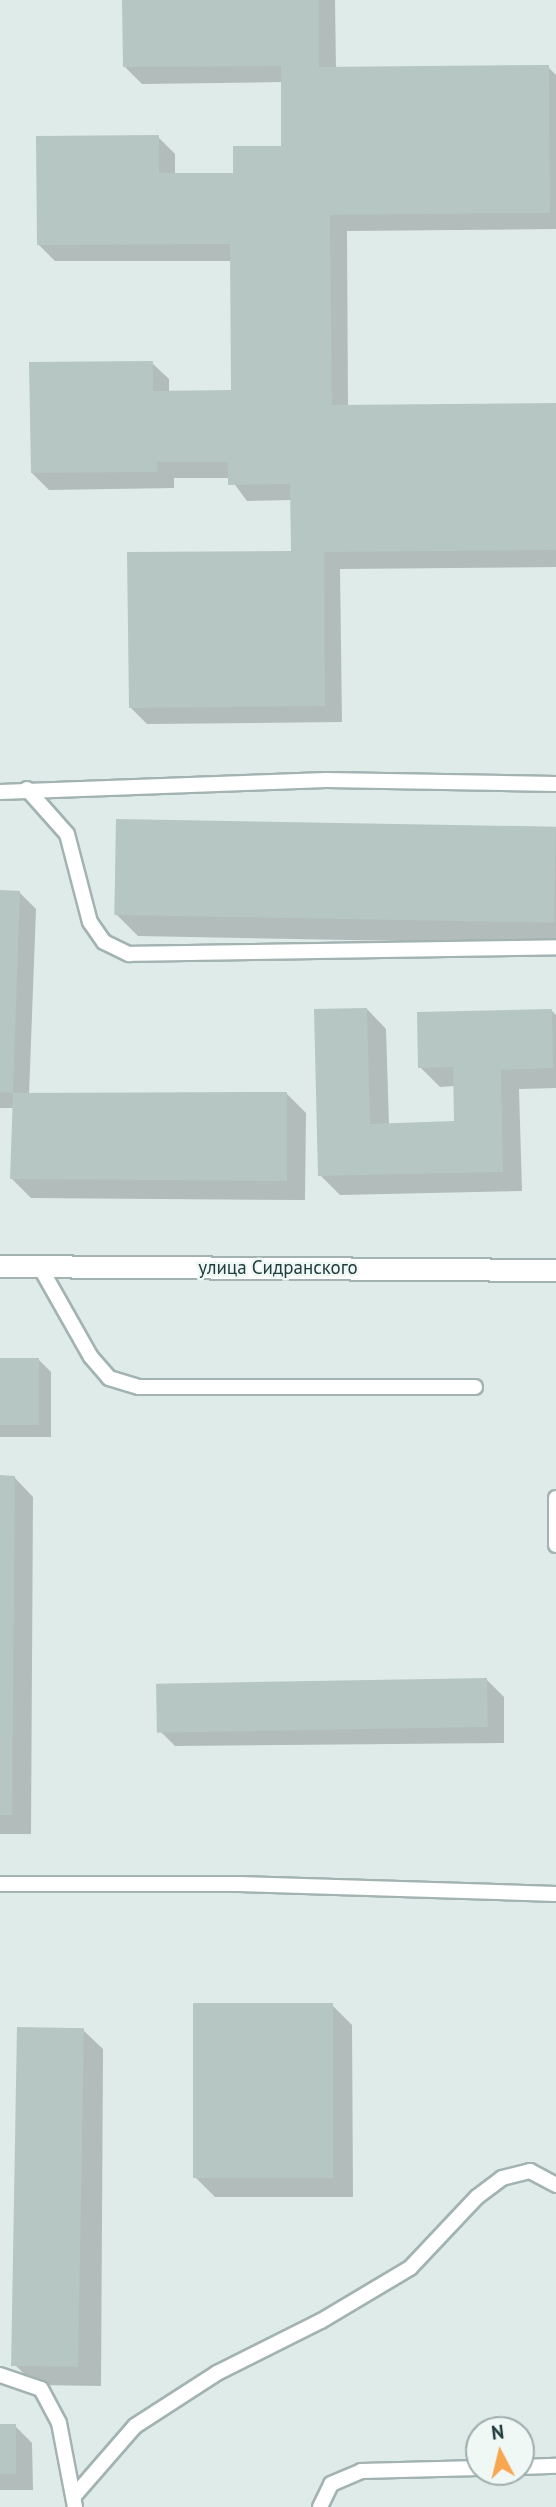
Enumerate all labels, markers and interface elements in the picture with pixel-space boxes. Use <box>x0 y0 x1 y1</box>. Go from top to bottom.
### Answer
street label: улица Сидранского <box>198 1257 358 1279</box>
north arrow <box>465 2416 535 2486</box>
text: N <box>490 2419 505 2445</box>

